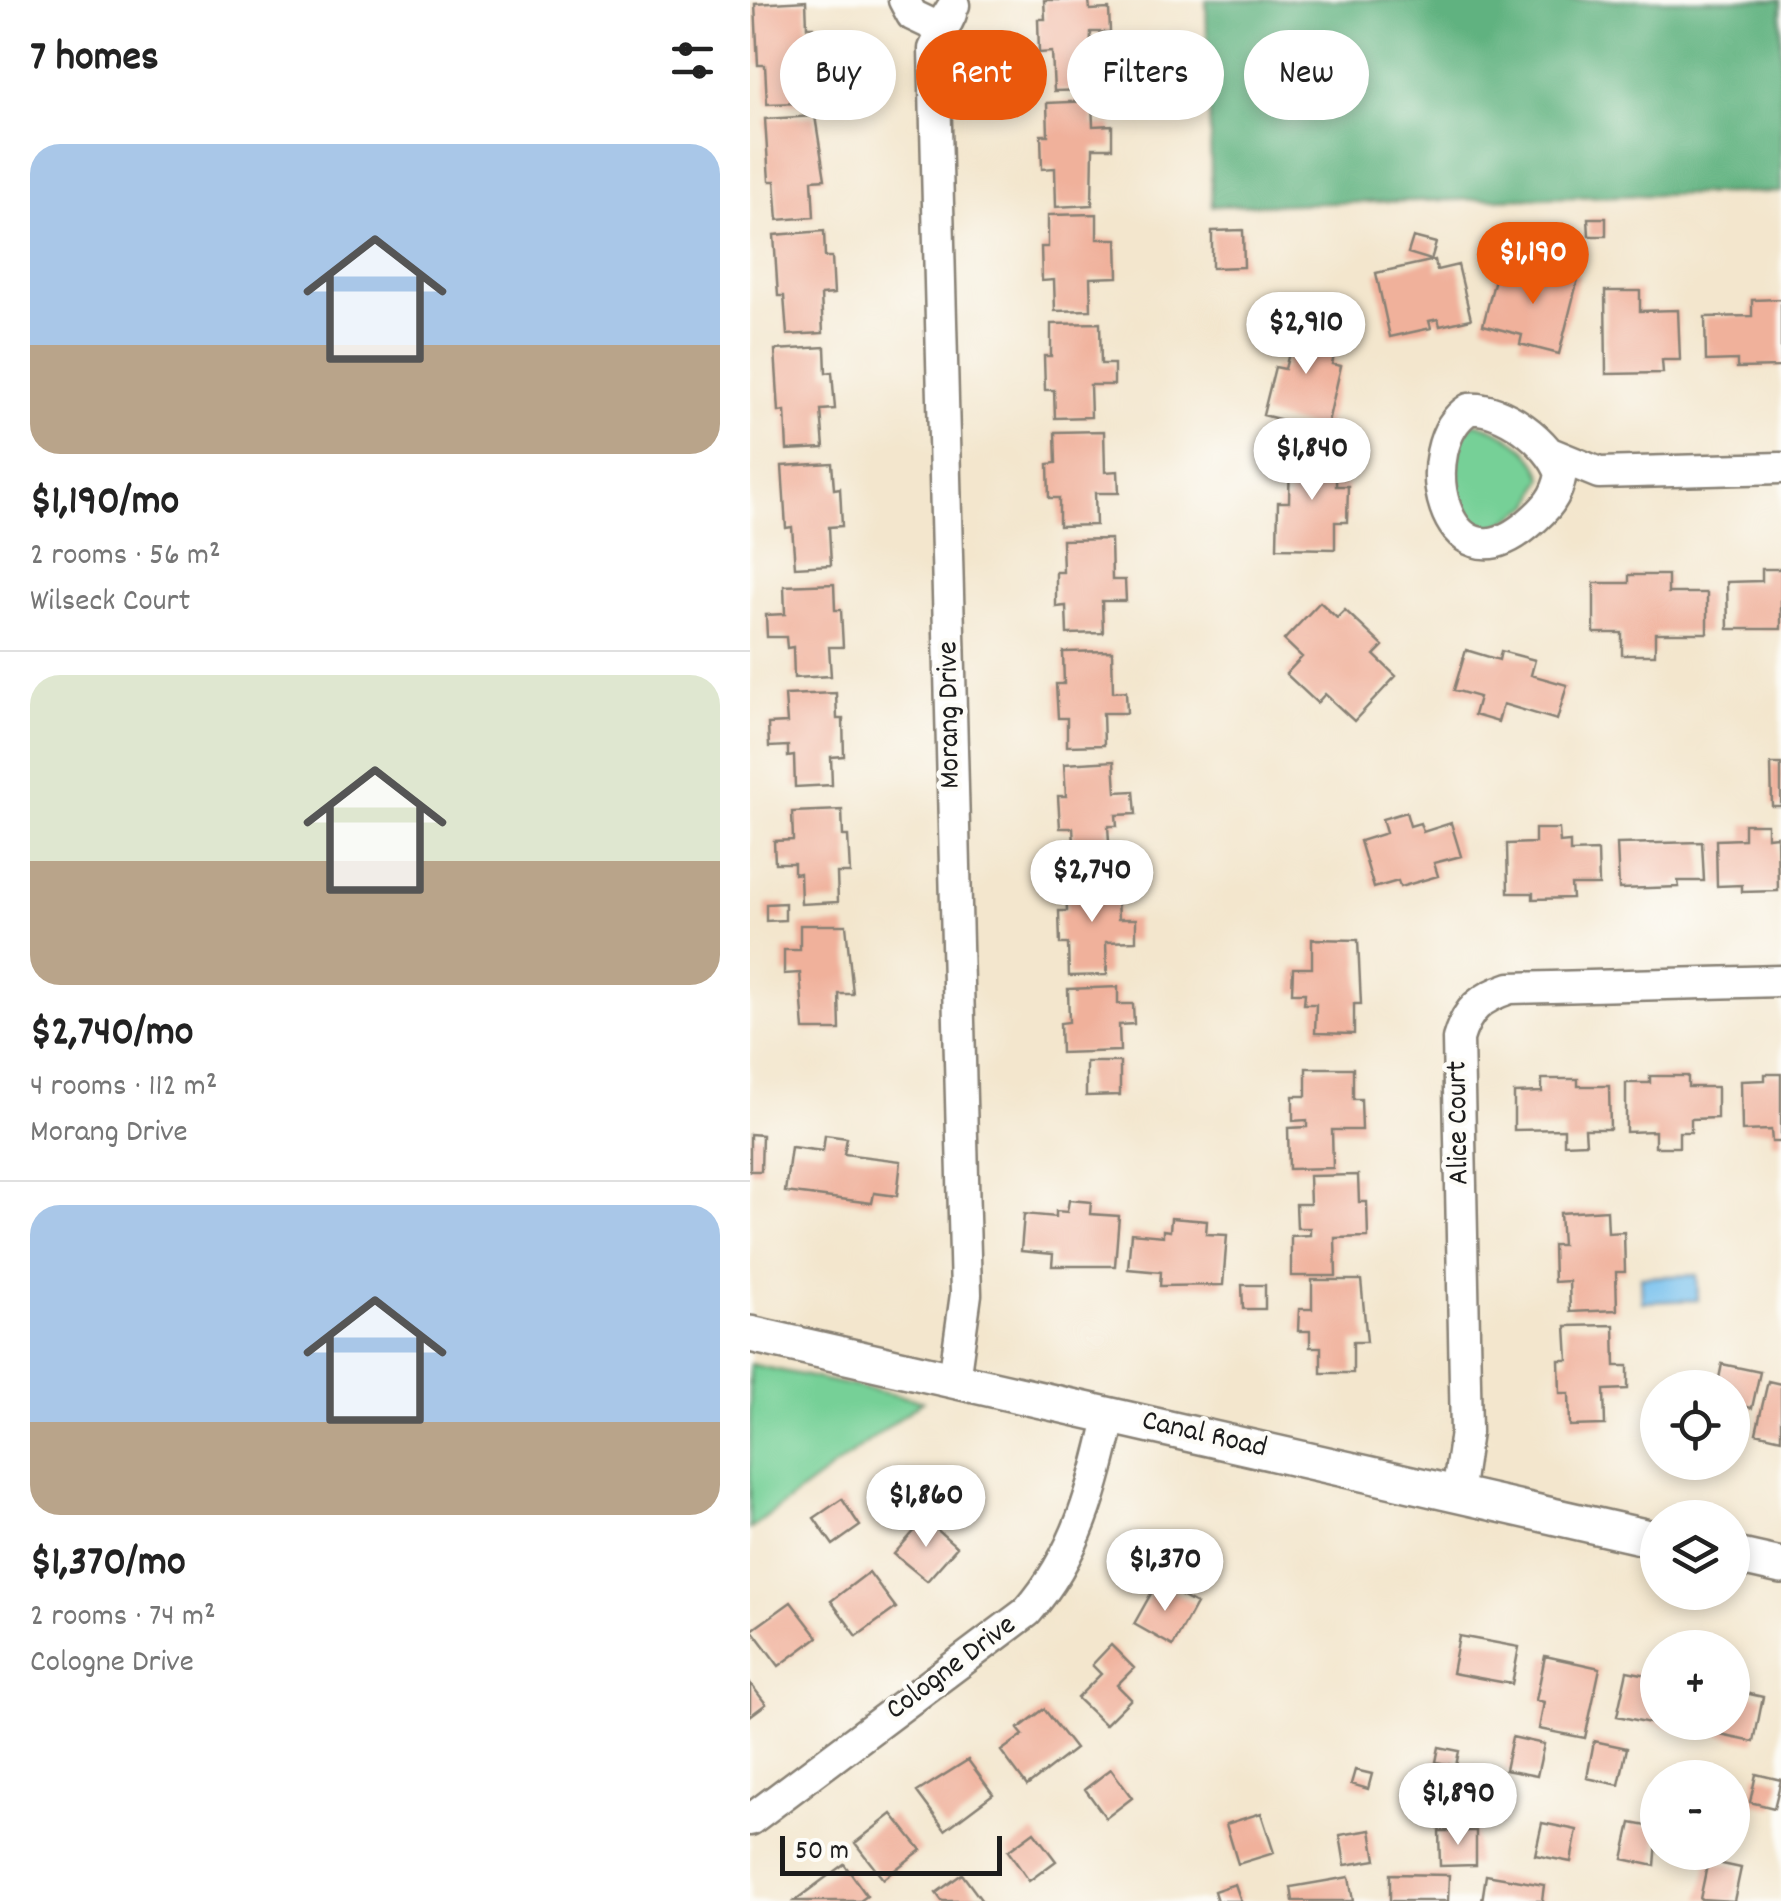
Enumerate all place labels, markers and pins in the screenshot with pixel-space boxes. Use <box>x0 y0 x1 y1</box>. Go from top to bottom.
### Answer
pin: $1,190 <box>1452 222 1614 307</box>
pin: $2,910 <box>1225 292 1387 377</box>
pin: $1,840 <box>1231 418 1393 503</box>
pin: $2,740 <box>1011 840 1173 925</box>
pin: $1,860 <box>845 1465 1007 1550</box>
pin: $1,370 <box>1084 1529 1246 1614</box>
pin: $1,890 <box>1377 1763 1539 1848</box>

